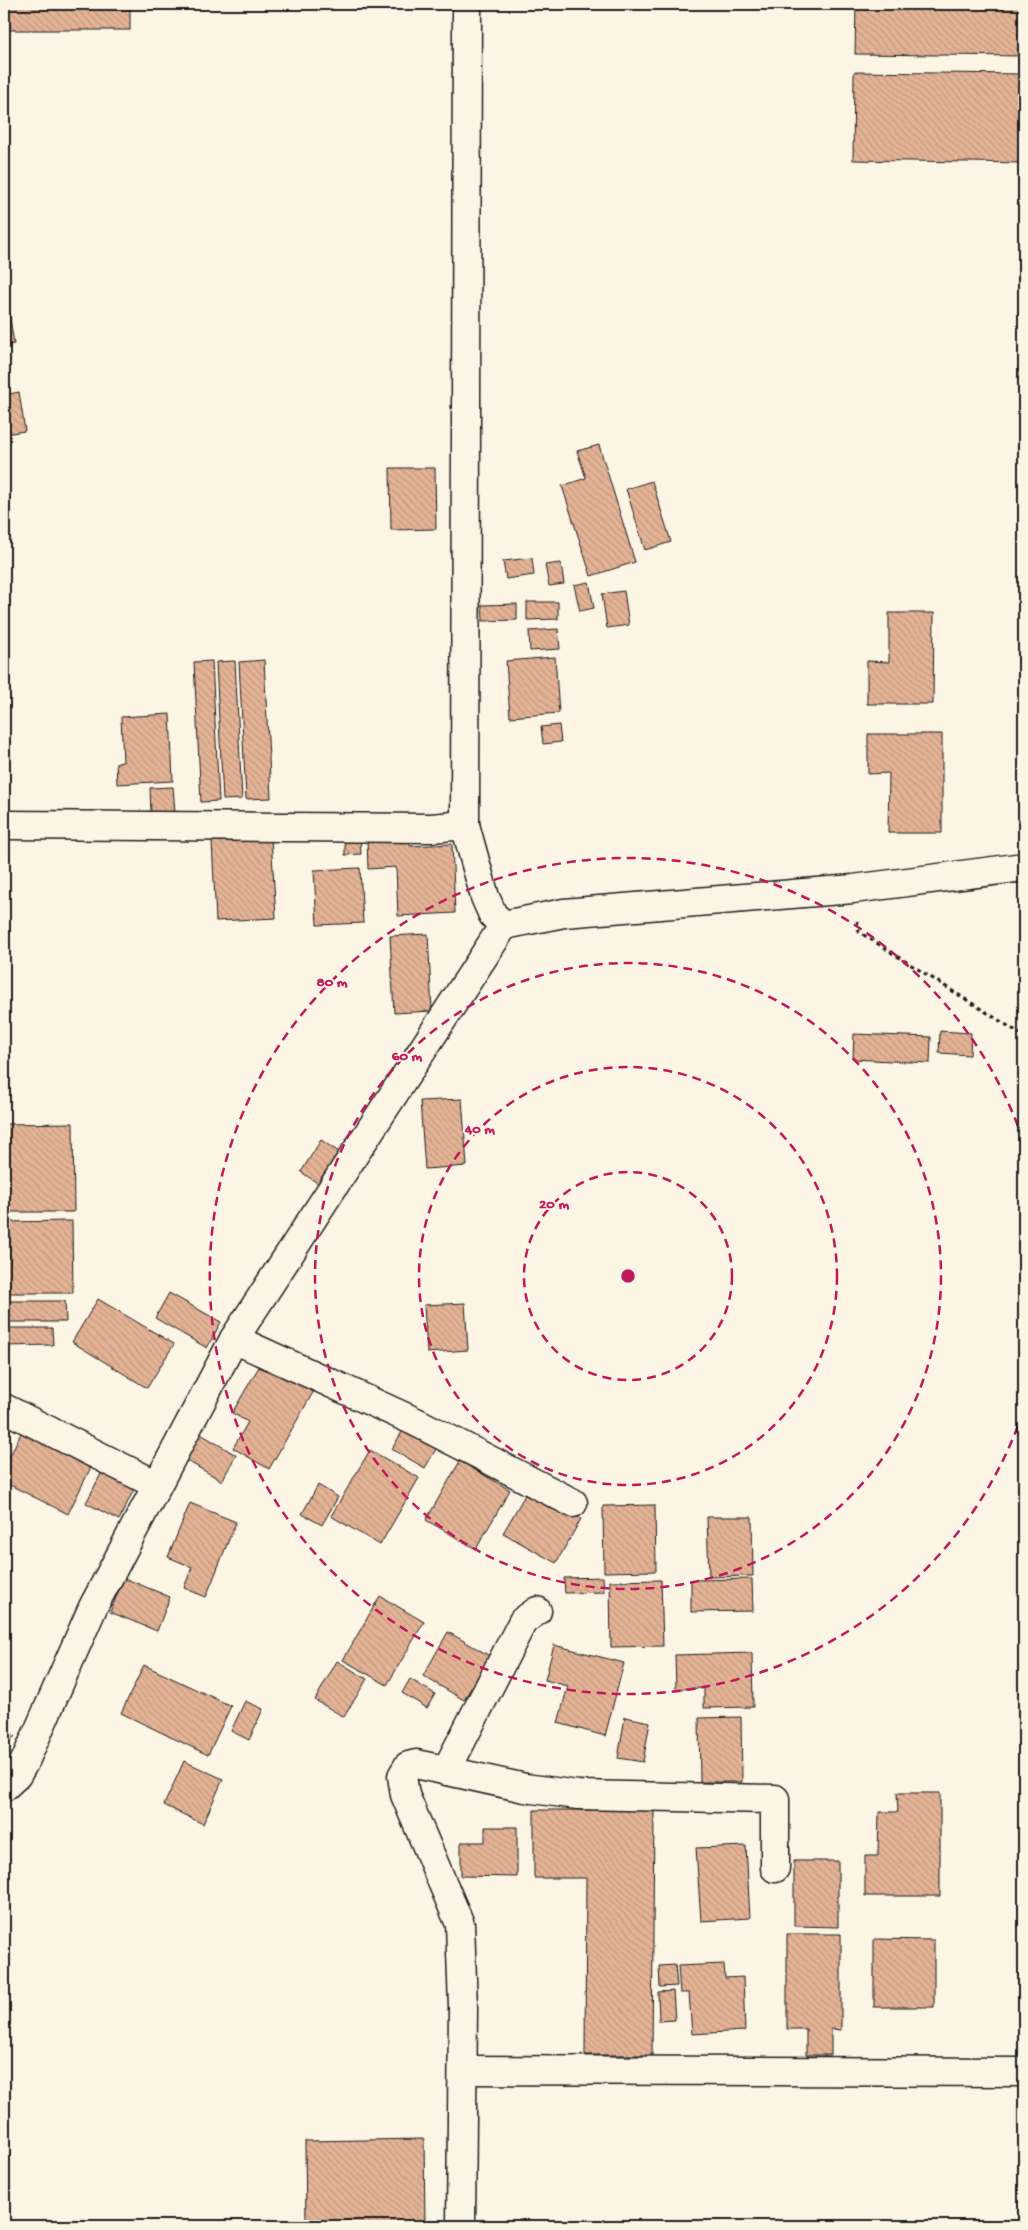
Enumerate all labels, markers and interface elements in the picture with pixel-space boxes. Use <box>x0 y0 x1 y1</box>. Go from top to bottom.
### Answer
text: 80 m <box>317 974 348 992</box>
text: 60 m <box>392 1048 423 1066</box>
text: 40 m <box>464 1121 495 1139</box>
text: 20 m <box>539 1196 569 1214</box>
centre of rings <box>619 1267 637 1285</box>

